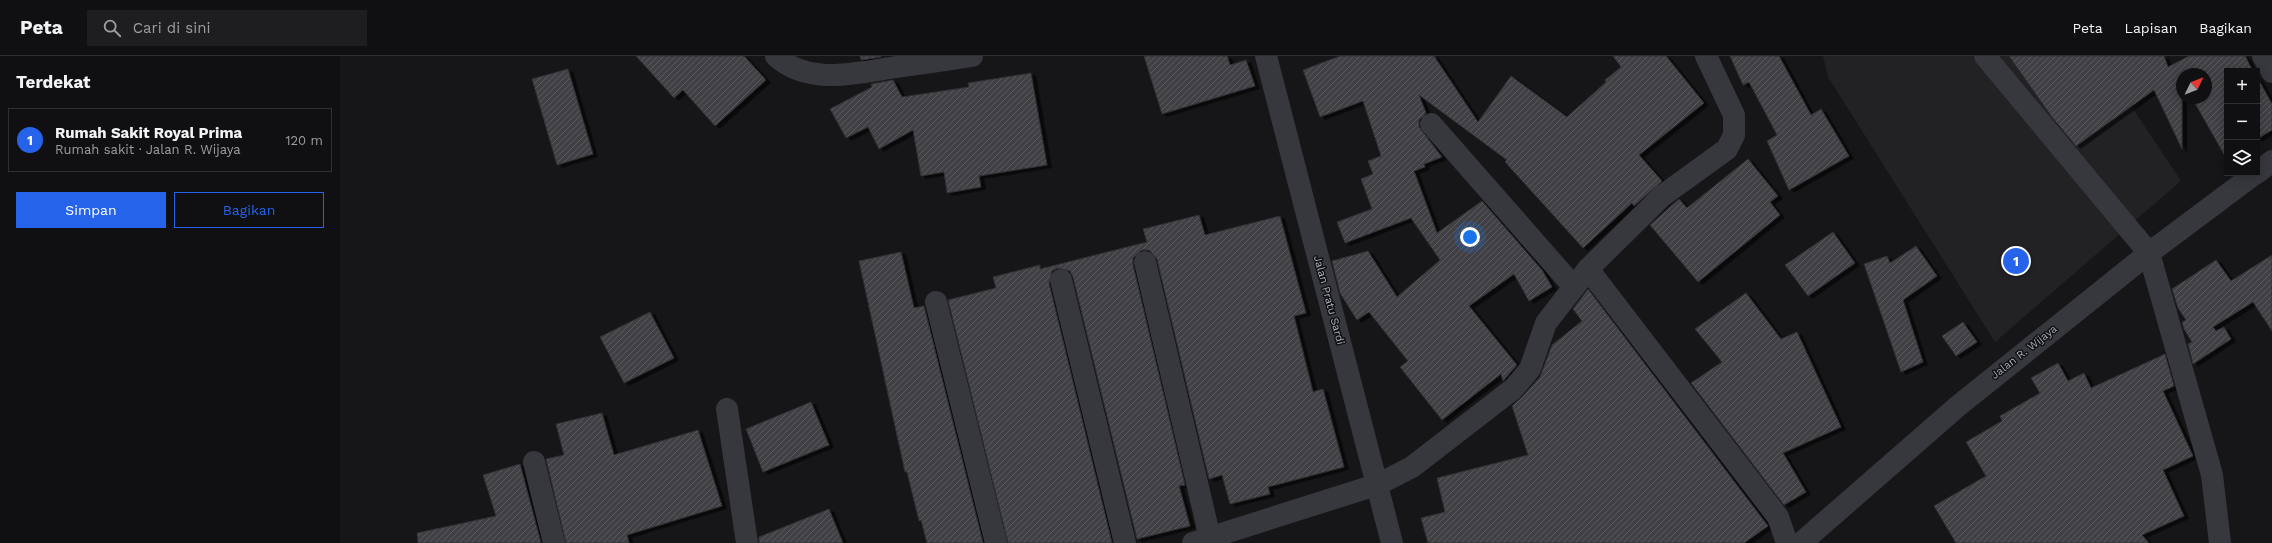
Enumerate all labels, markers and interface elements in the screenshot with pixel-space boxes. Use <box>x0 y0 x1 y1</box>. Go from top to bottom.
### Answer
search box <box>87 10 367 46</box>
text: Peta <box>20 16 63 39</box>
icon: search <box>101 17 123 39</box>
text: Cari di sini <box>133 19 210 37</box>
text: Peta <box>2073 20 2103 36</box>
text: Lapisan <box>2125 20 2177 36</box>
text: Bagikan <box>2199 20 2252 36</box>
north arrow <box>2176 68 2212 104</box>
map controls <box>2224 68 2260 176</box>
button: + <box>2224 68 2260 104</box>
text: Terdekat <box>16 72 91 92</box>
button: − <box>2224 104 2260 140</box>
text: Rumah Sakit Royal Prima <box>55 124 242 142</box>
text: 1 <box>27 133 33 148</box>
text: 120 m <box>285 133 323 148</box>
button: layers <box>2224 140 2260 176</box>
text: Rumah sakit · Jalan R. Wijaya <box>55 142 241 157</box>
button: Simpan <box>16 192 166 228</box>
button: Bagikan <box>174 192 324 228</box>
your location <box>1460 227 1480 247</box>
pin: 1 <box>2003 246 2029 276</box>
street label: Jalan Pratu Sardi <box>1311 254 1347 346</box>
street label: Jalan R. Wijaya <box>1988 322 2060 382</box>

